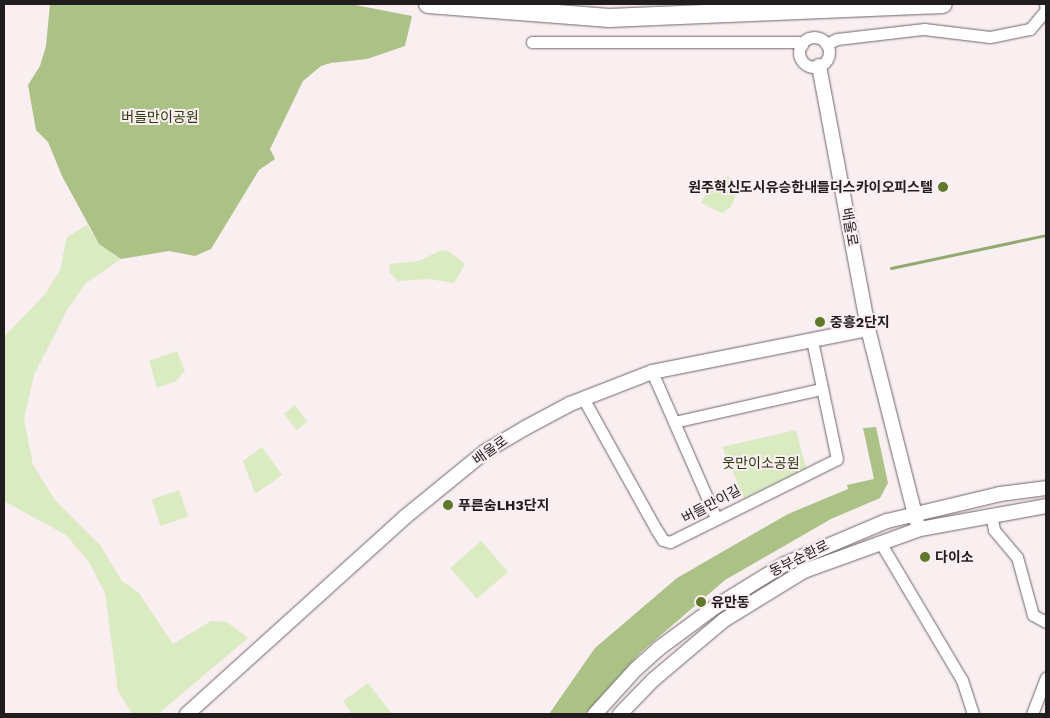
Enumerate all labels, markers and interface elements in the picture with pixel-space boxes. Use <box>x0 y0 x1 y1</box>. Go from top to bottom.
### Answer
park label: 버들만이공원 <box>121 109 199 125</box>
place label: 원주혁신도시유승한내들더스카이오피스텔 <box>688 179 933 195</box>
marker: 원주혁신도시유승한내들더스카이오피스텔 <box>937 181 949 193</box>
street label: 배울로 <box>838 207 862 247</box>
place label: 중흥2단지 <box>830 314 890 330</box>
marker: 중흥2단지 <box>814 316 826 328</box>
street label: 배울로 <box>469 432 511 468</box>
park label: 웃만이소공원 <box>722 455 800 471</box>
street label: 버들만이길 <box>679 481 743 527</box>
place label: 푸른숨LH3단지 <box>458 497 550 513</box>
marker: 푸른숨LH3단지 <box>442 499 454 511</box>
street label: 동부순환로 <box>766 536 832 580</box>
place label: 다이소 <box>935 549 974 565</box>
marker: 다이소 <box>919 551 931 563</box>
place label: 유만동 <box>711 594 750 610</box>
marker: 유만동 <box>695 596 707 608</box>

